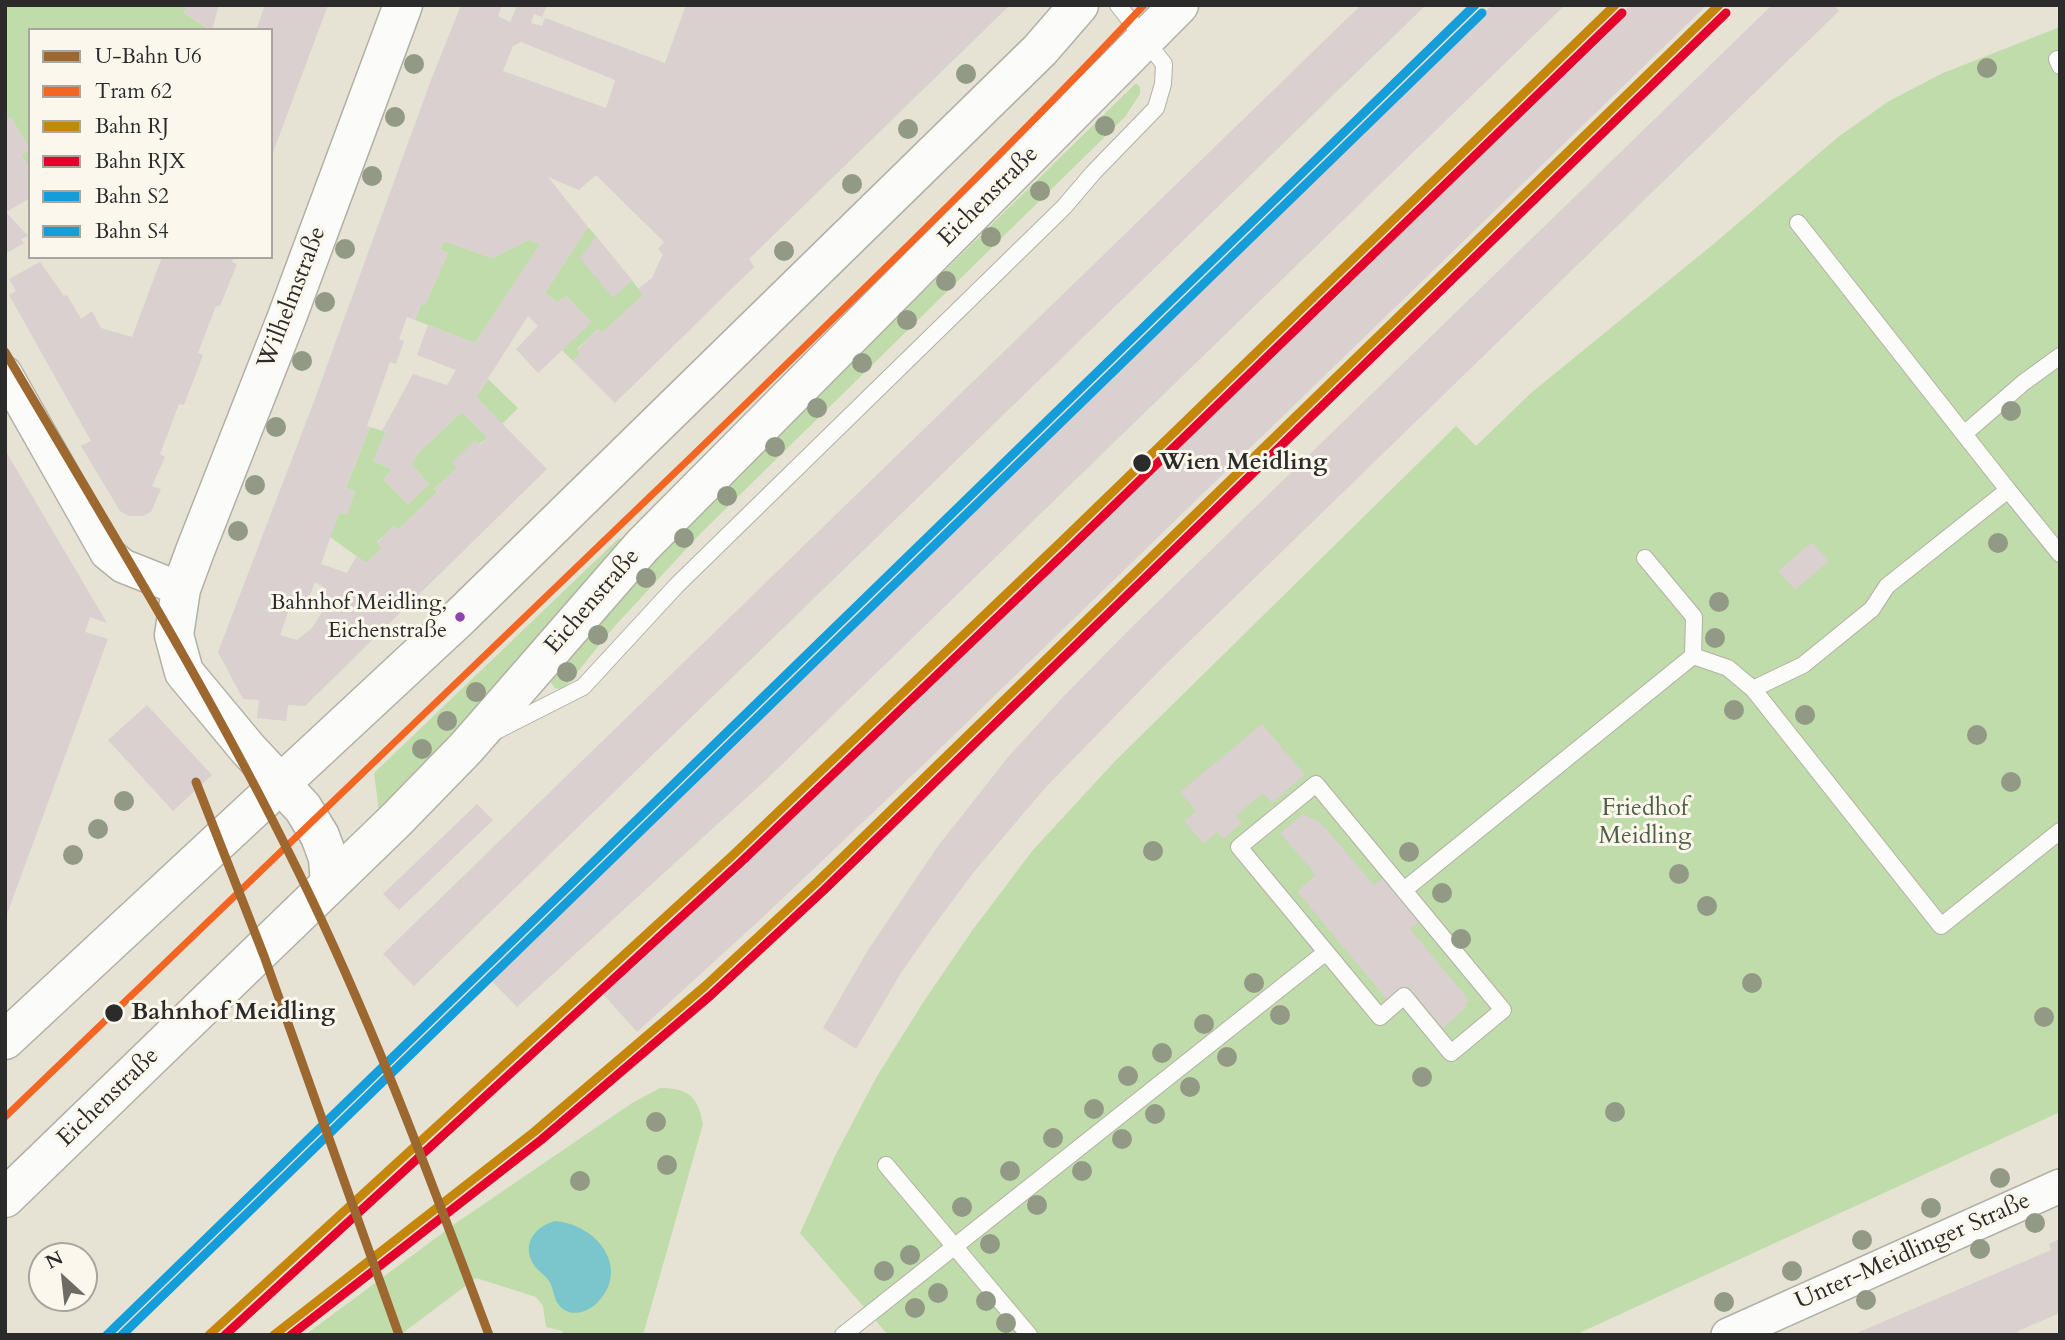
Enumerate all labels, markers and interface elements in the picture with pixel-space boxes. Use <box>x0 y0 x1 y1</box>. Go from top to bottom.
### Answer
legend <box>28 28 273 259</box>
text: U-Bahn U6 <box>95 42 202 71</box>
text: Tram 62 <box>95 77 172 106</box>
text: Bahn RJ <box>95 112 169 141</box>
street label: Eichenstraße <box>933 141 1045 253</box>
text: Bahn RJX <box>95 147 186 176</box>
text: Bahn S2 <box>95 182 169 211</box>
text: Bahn S4 <box>95 217 169 246</box>
street label: Wilhelmstraße <box>253 223 333 373</box>
place label: Wien Meidling <box>1159 449 1327 477</box>
marker: Wien Meidling <box>1131 452 1153 474</box>
street label: Eichenstraße <box>539 543 647 661</box>
place label: Bahnhof Meidling, Eichenstraße <box>271 591 447 642</box>
marker: Bahnhof Meidling, Eichenstraße <box>453 610 467 624</box>
park label: Friedhof Meidling <box>1599 795 1691 851</box>
place label: Bahnhof Meidling <box>131 999 335 1027</box>
marker: Bahnhof Meidling <box>103 1002 125 1024</box>
street label: Eichenstraße <box>52 1042 166 1154</box>
street label: Unter-Meidlinger Straße <box>1791 1187 2035 1317</box>
north arrow <box>28 1242 98 1312</box>
text: N <box>41 1245 68 1275</box>

